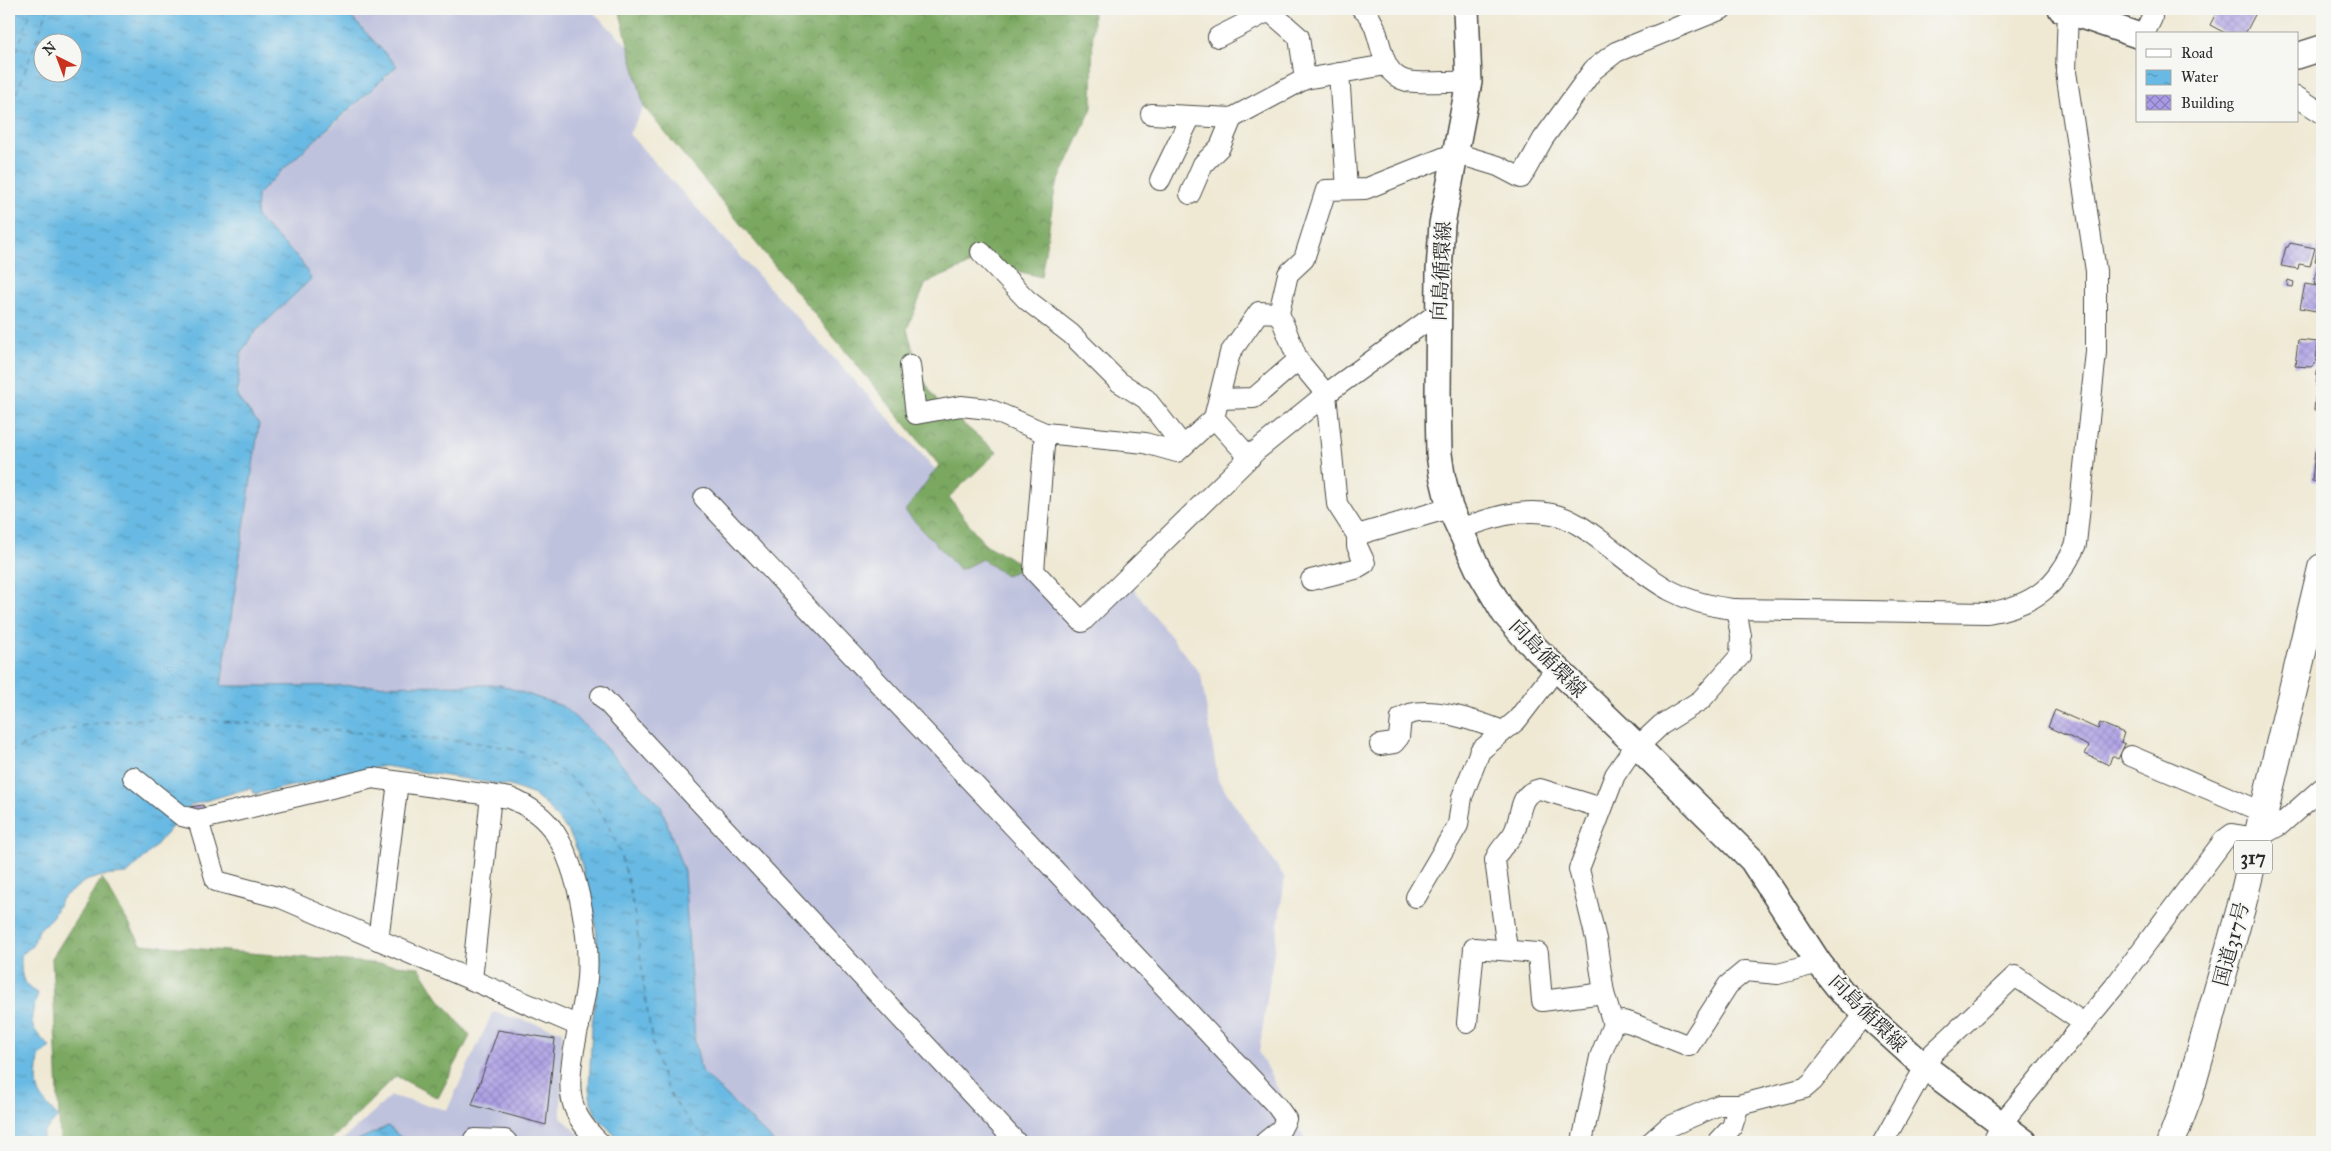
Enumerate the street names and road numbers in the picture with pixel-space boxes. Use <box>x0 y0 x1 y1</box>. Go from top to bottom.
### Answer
street label: 向島循環線 <box>1426 220 1456 322</box>
street label: 向島循環線 <box>1505 614 1591 702</box>
road number: 317 <box>2234 840 2272 874</box>
street label: 国道317号 <box>2208 899 2254 989</box>
street label: 向島循環線 <box>1824 969 1912 1057</box>

